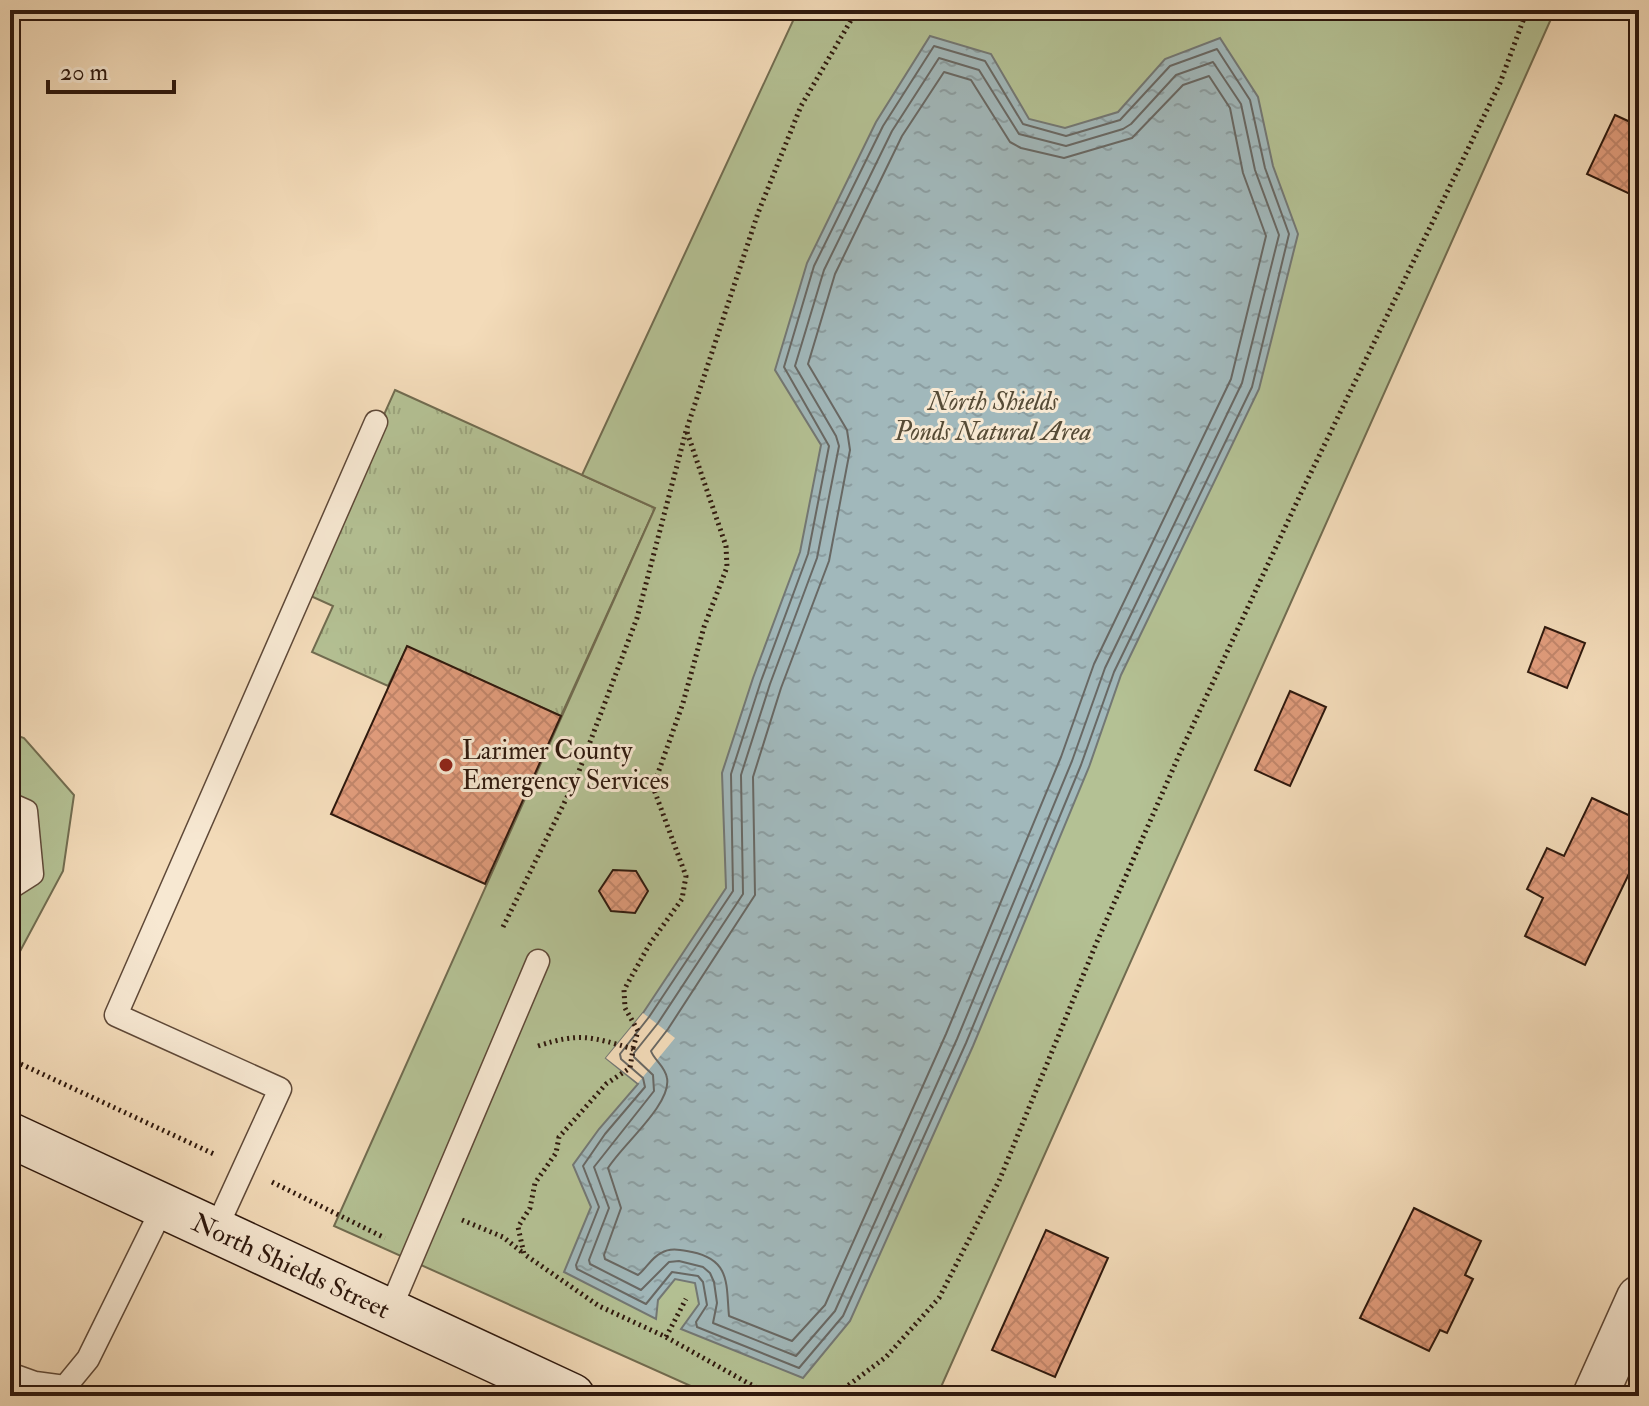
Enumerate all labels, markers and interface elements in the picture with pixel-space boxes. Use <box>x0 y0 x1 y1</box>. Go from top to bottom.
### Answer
scale bar <box>48 44 174 94</box>
text: 20 m <box>60 57 109 88</box>
park label: North Shields Ponds Natural Area <box>893 386 1092 448</box>
place label: Larimer County Emergency Services <box>462 735 669 797</box>
marker: Larimer County Emergency Services <box>437 756 455 774</box>
street label: North Shields Street <box>187 1207 395 1326</box>

